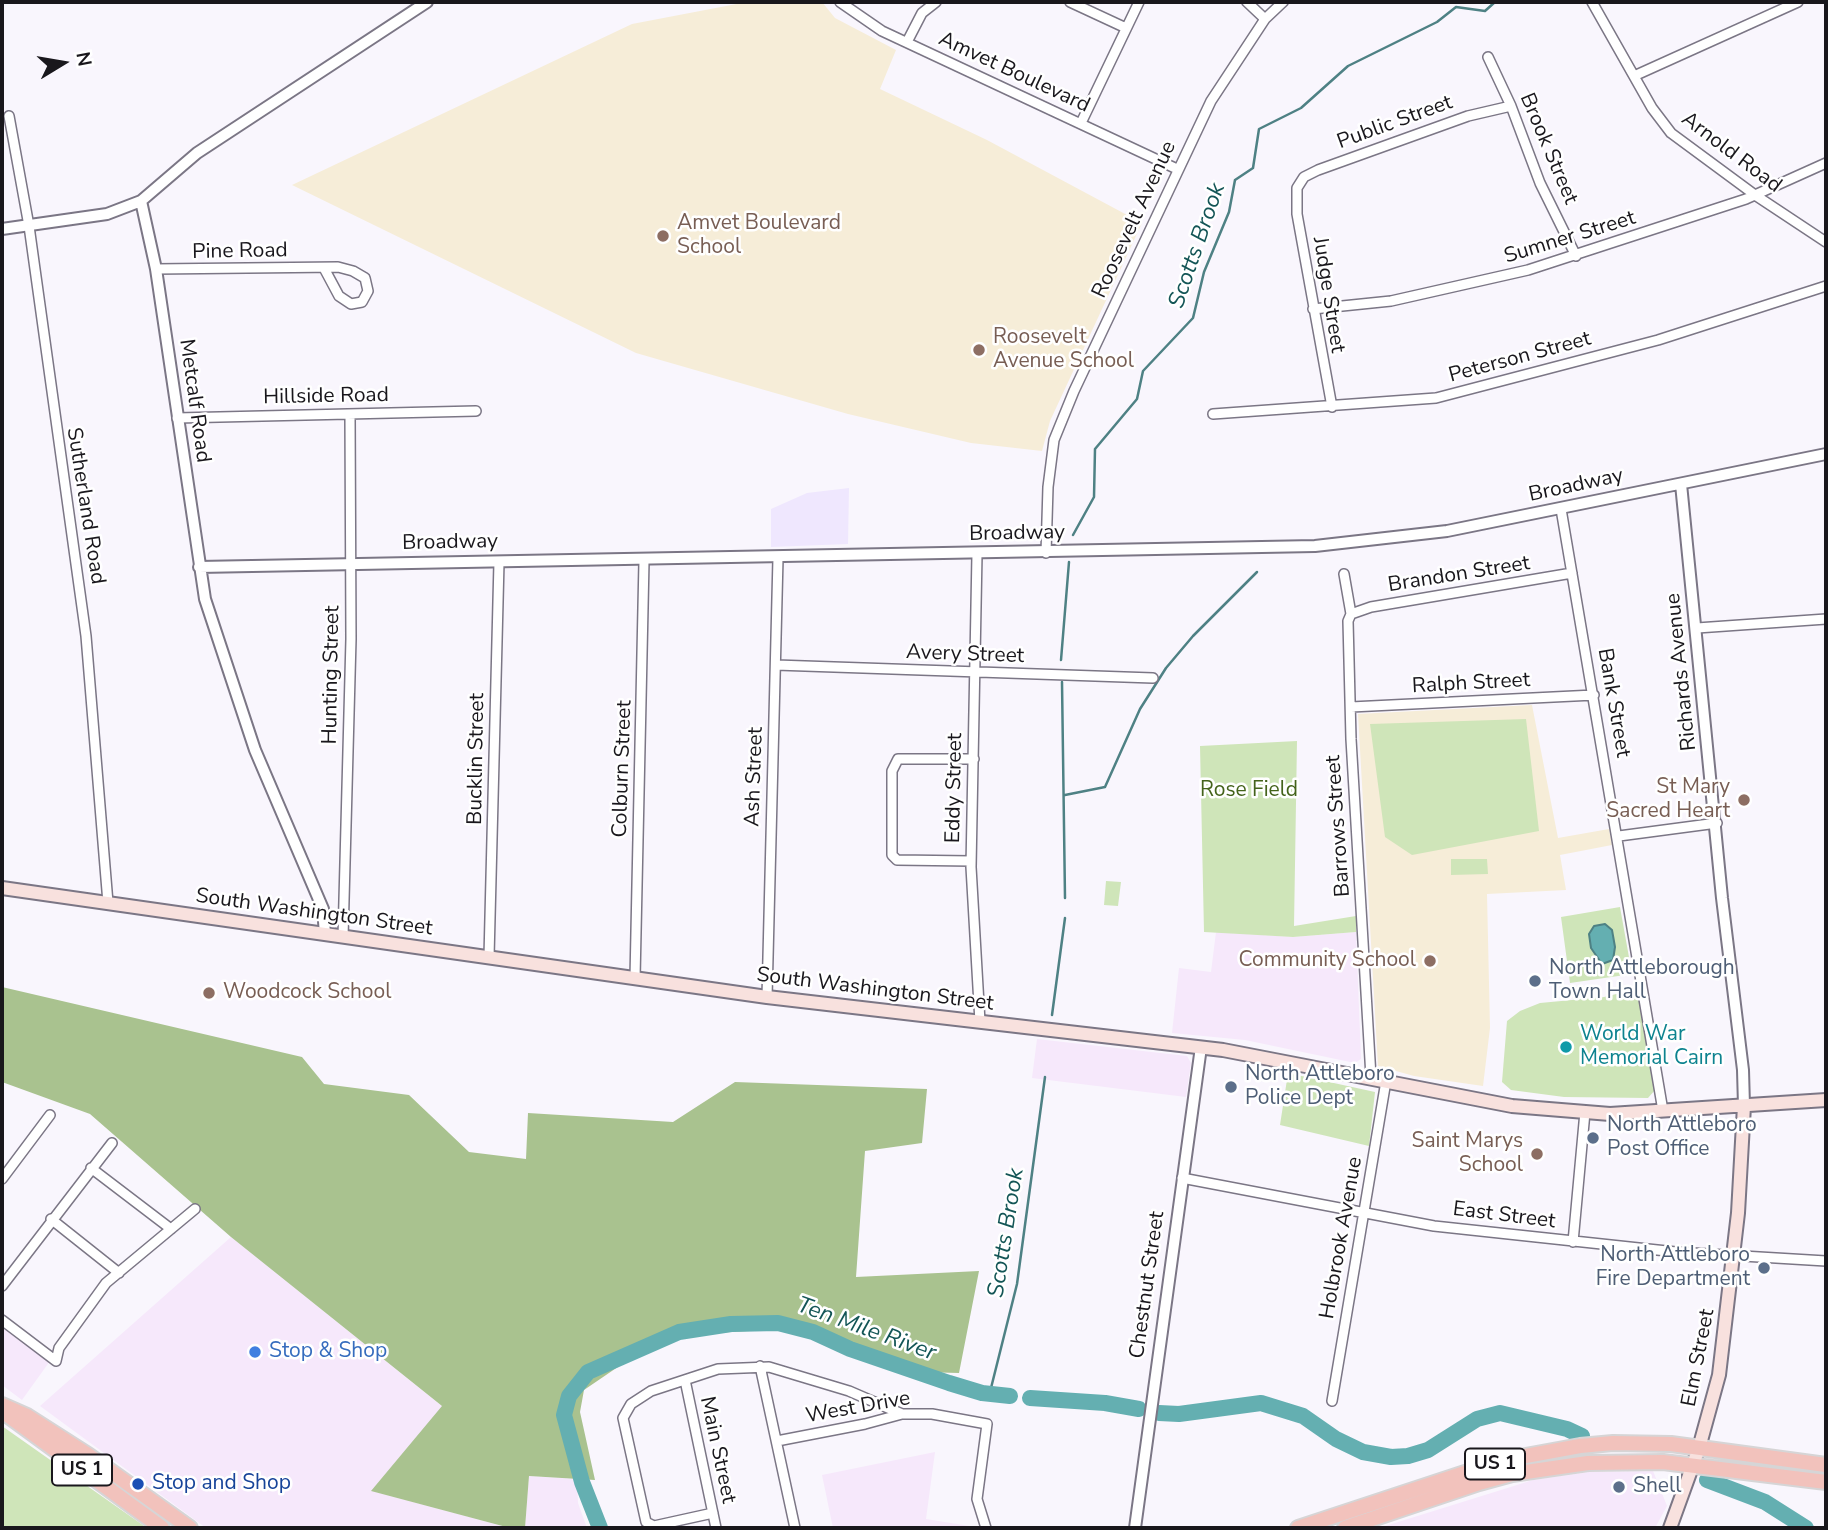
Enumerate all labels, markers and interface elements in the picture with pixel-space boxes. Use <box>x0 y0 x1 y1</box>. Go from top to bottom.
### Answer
street label: Amvet Boulevard <box>934 27 1094 119</box>
north arrow <box>28 28 98 98</box>
text: N <box>69 50 98 68</box>
street label: Brook Street <box>1513 90 1583 208</box>
street label: Public Street <box>1334 91 1456 155</box>
street label: Arnold Road <box>1676 107 1786 199</box>
street label: Roosevelt Avenue <box>1088 137 1182 303</box>
water label: Scotts Brook <box>1164 180 1232 312</box>
street label: Sumner Street <box>1501 206 1639 270</box>
place label: Amvet Boulevard School <box>677 211 841 261</box>
marker: Amvet Boulevard School <box>655 228 671 244</box>
street label: Judge Street <box>1306 235 1350 355</box>
street label: Pine Road <box>192 239 288 265</box>
place label: Roosevelt Avenue School <box>993 325 1134 375</box>
street label: Peterson Street <box>1446 327 1594 389</box>
street label: Metcalf Road <box>173 338 215 464</box>
marker: Roosevelt Avenue School <box>971 342 987 358</box>
street label: Hillside Road <box>263 383 389 411</box>
street label: Sutherland Road <box>60 426 110 586</box>
street label: Broadway <box>1526 464 1626 508</box>
street label: Broadway <box>969 521 1065 547</box>
street label: Broadway <box>402 530 498 556</box>
street label: Brandon Street <box>1386 551 1532 599</box>
street label: Richards Avenue <box>1661 592 1703 752</box>
street label: Hunting Street <box>318 605 346 745</box>
street label: Avery Street <box>905 640 1025 670</box>
street label: Bank Street <box>1591 646 1635 760</box>
street label: Ralph Street <box>1411 668 1531 700</box>
street label: Bucklin Street <box>463 693 491 825</box>
street label: Colburn Street <box>608 700 638 838</box>
street label: Ash Street <box>741 727 769 827</box>
street label: Eddy Street <box>941 733 969 843</box>
street label: Barrows Street <box>1321 754 1357 898</box>
place label: St Mary Sacred Heart <box>1606 775 1730 825</box>
park label: Rose Field <box>1200 778 1298 804</box>
marker: St Mary Sacred Heart <box>1736 792 1752 808</box>
street label: South Washington Street <box>194 884 434 942</box>
place label: Community School <box>1239 948 1416 974</box>
marker: Community School <box>1422 953 1438 969</box>
place label: North Attleborough Town Hall <box>1549 956 1735 1006</box>
street label: South Washington Street <box>755 963 995 1017</box>
marker: North Attleborough Town Hall <box>1527 973 1543 989</box>
place label: Woodcock School <box>223 980 391 1006</box>
marker: Woodcock School <box>201 985 217 1001</box>
place label: World War Memorial Cairn <box>1580 1022 1723 1072</box>
marker: World War Memorial Cairn <box>1558 1039 1574 1055</box>
place label: North Attleboro Police Dept <box>1245 1062 1395 1112</box>
marker: North Attleboro Police Dept <box>1223 1079 1239 1095</box>
place label: North Attleboro Post Office <box>1607 1113 1757 1163</box>
place label: Saint Marys School <box>1411 1129 1523 1179</box>
marker: North Attleboro Post Office <box>1585 1130 1601 1146</box>
marker: Saint Marys School <box>1529 1146 1545 1162</box>
street label: Holbrook Avenue <box>1315 1155 1369 1321</box>
water label: Scotts Brook <box>983 1166 1031 1300</box>
street label: East Street <box>1451 1197 1557 1235</box>
street label: Chestnut Street <box>1125 1210 1171 1360</box>
place label: North Attleboro Fire Department <box>1596 1243 1750 1293</box>
marker: North Attleboro Fire Department <box>1756 1260 1772 1276</box>
water label: Ten Mile River <box>793 1292 939 1368</box>
street label: Elm Street <box>1677 1307 1721 1409</box>
place label: Stop & Shop <box>269 1339 387 1365</box>
marker: Stop & Shop <box>247 1344 263 1360</box>
street label: West Drive <box>804 1386 912 1430</box>
street label: Main Street <box>693 1394 741 1506</box>
road number: US 1 <box>1465 1448 1525 1480</box>
road number: US 1 <box>52 1454 112 1486</box>
place label: Stop and Shop <box>152 1471 291 1497</box>
place label: Shell <box>1633 1474 1681 1500</box>
marker: Stop and Shop <box>130 1476 146 1492</box>
marker: Shell <box>1611 1479 1627 1495</box>

